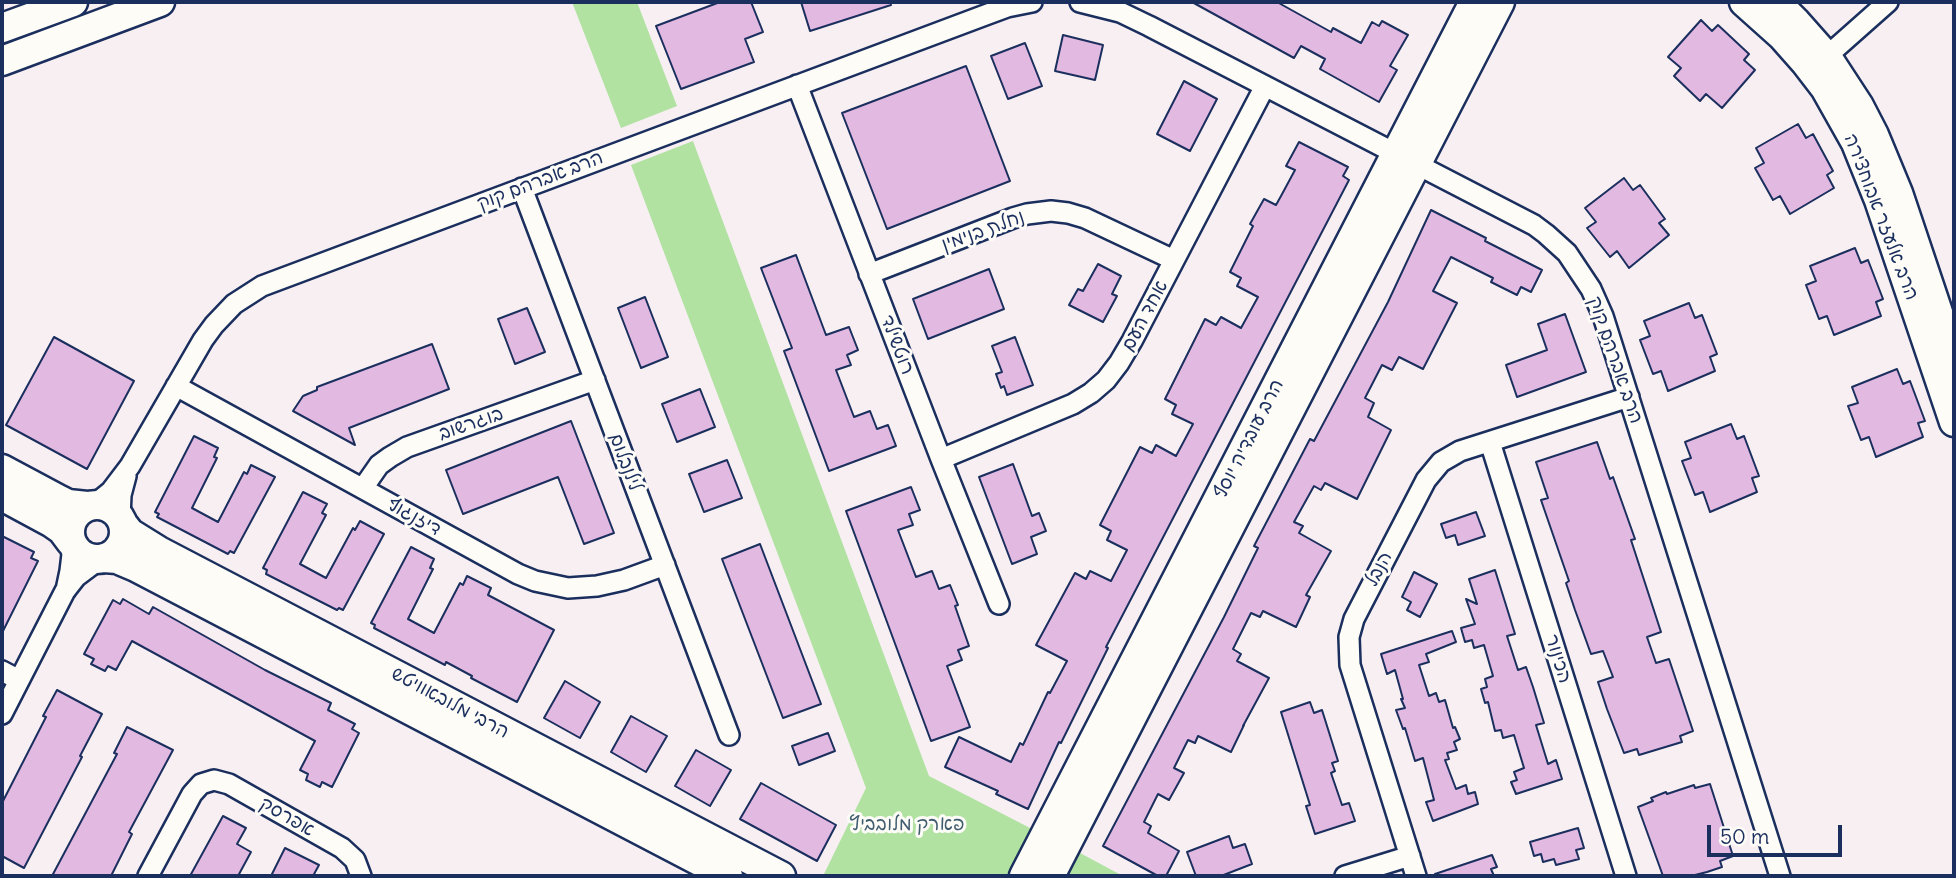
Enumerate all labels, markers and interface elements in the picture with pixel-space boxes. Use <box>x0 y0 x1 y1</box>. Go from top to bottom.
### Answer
street label: הרב אלעזר אבוחצירה <box>1839 131 1923 303</box>
street label: הרב אברהם קוק <box>474 146 606 216</box>
street label: נחלת בנימין <box>938 205 1028 257</box>
street label: אחד העם <box>1117 277 1173 355</box>
street label: הרב אברהם קוק <box>1583 293 1647 427</box>
street label: רוטשילד <box>875 312 919 378</box>
street label: הרב עובדיה יוסף <box>1209 376 1289 502</box>
street label: בוגרשוב <box>436 402 506 446</box>
street label: לילנבלום <box>604 430 646 494</box>
street label: דיזנגוף <box>383 493 445 541</box>
street label: הנבל <box>1361 548 1397 590</box>
street label: הכינור <box>1540 632 1576 686</box>
street label: הרבי מלובאוויטש <box>387 662 513 744</box>
street label: אפרסק <box>256 792 318 842</box>
scale bar <box>1711 812 1846 856</box>
park label: פארק מלובביץ <box>850 814 964 836</box>
text: 50 m <box>1720 823 1769 850</box>

